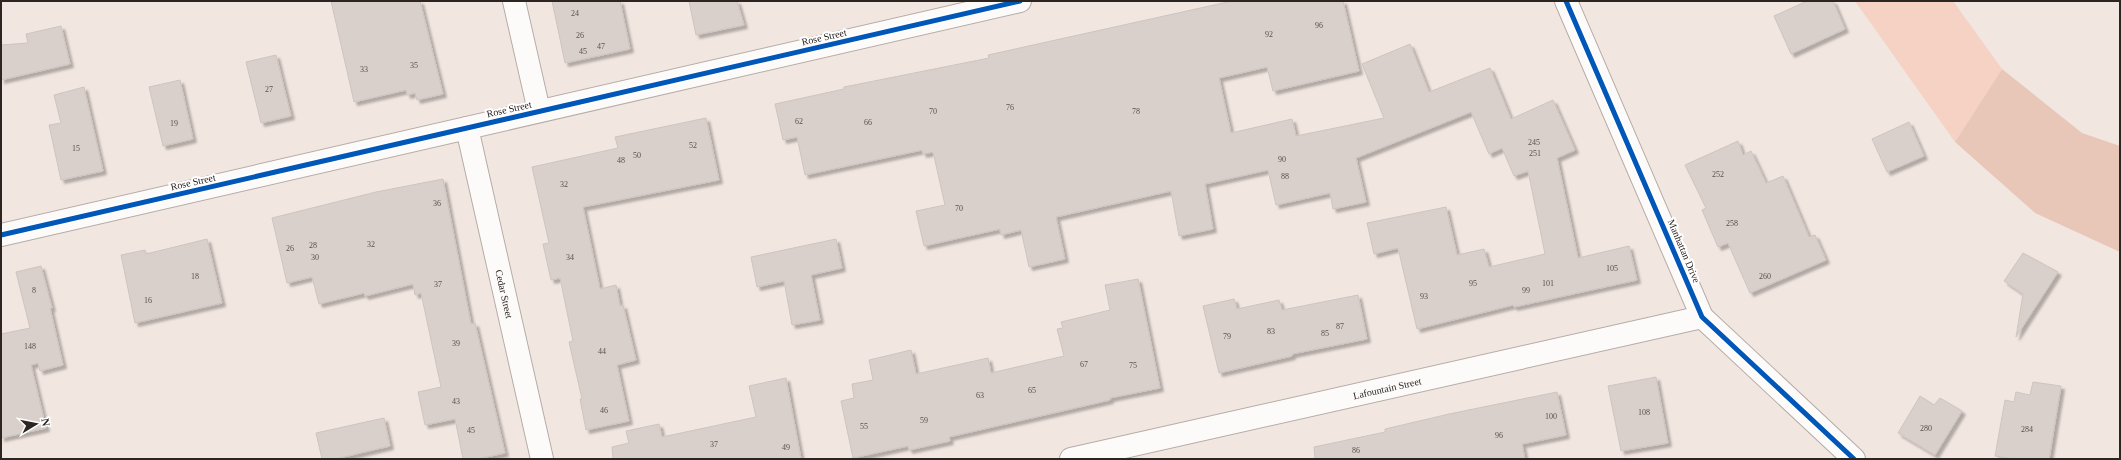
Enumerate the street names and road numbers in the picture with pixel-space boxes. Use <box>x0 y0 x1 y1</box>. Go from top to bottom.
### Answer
street label: Rose Street <box>800 26 848 48</box>
street label: Rose Street <box>485 98 533 120</box>
street label: Rose Street <box>169 171 217 193</box>
street label: Manhattan Drive <box>1666 218 1703 285</box>
street label: Cedar Street <box>494 268 515 320</box>
street label: Lafountain Street <box>1352 375 1423 401</box>

